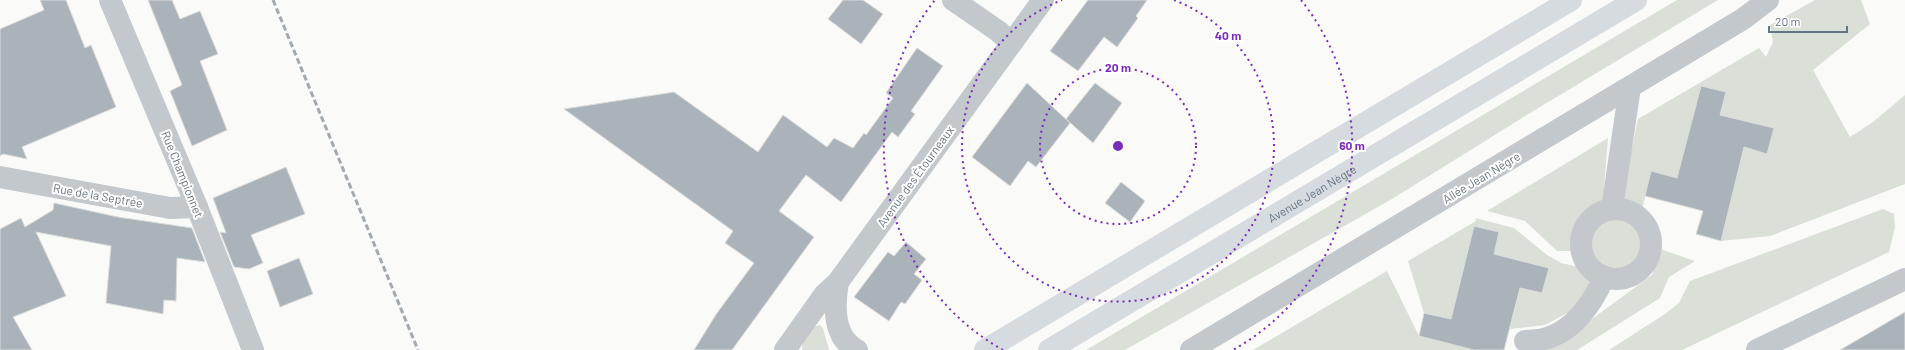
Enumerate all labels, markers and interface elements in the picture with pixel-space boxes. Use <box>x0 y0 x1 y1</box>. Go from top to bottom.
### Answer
scale bar <box>1769 8 1847 34</box>
text: 20 m <box>1775 14 1801 28</box>
text: 40 m <box>1215 28 1241 42</box>
text: 20 m <box>1105 60 1131 74</box>
street label: Avenue des Étourneaux <box>874 123 956 229</box>
street label: Rue Championnet <box>159 129 207 219</box>
text: 60 m <box>1339 138 1365 152</box>
centre of rings <box>1111 139 1125 153</box>
street label: Allée Jean Nègre <box>1440 148 1522 206</box>
street label: Avenue Jean Nègre <box>1265 162 1359 225</box>
street label: Rue de la Septrée <box>52 180 144 210</box>

